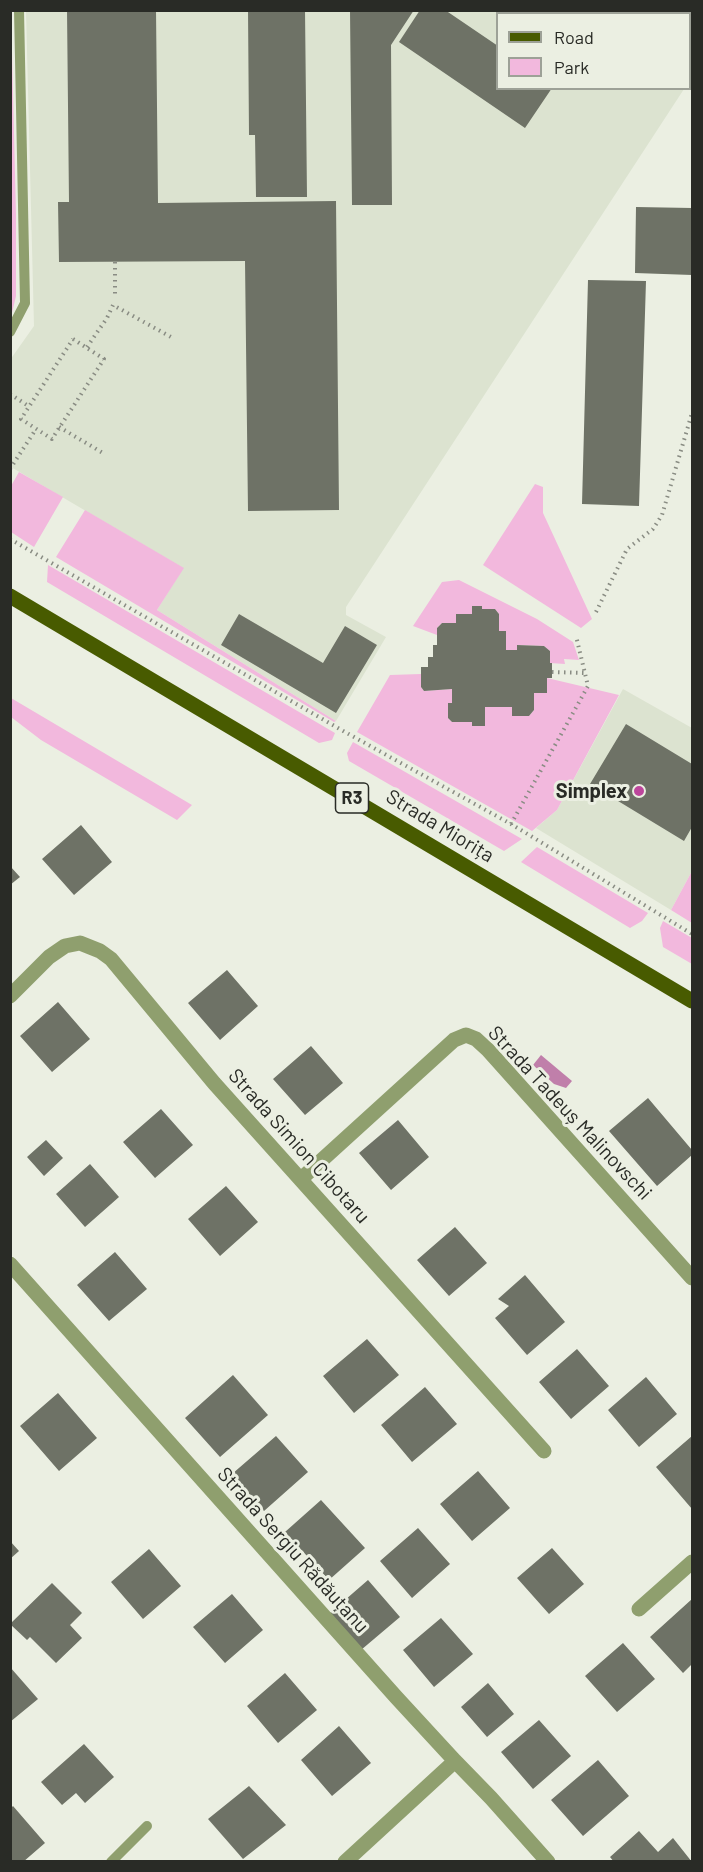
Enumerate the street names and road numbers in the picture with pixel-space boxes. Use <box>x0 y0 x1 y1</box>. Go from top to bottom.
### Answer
road number: R3 <box>336 783 368 813</box>
street label: Strada Miorița <box>382 784 498 868</box>
street label: Strada Tadeuș Malinovschi <box>483 1021 657 1205</box>
street label: Strada Simion Cibotaru <box>223 1064 375 1228</box>
street label: Strada Sergiu Rădăuțanu <box>212 1462 374 1638</box>

